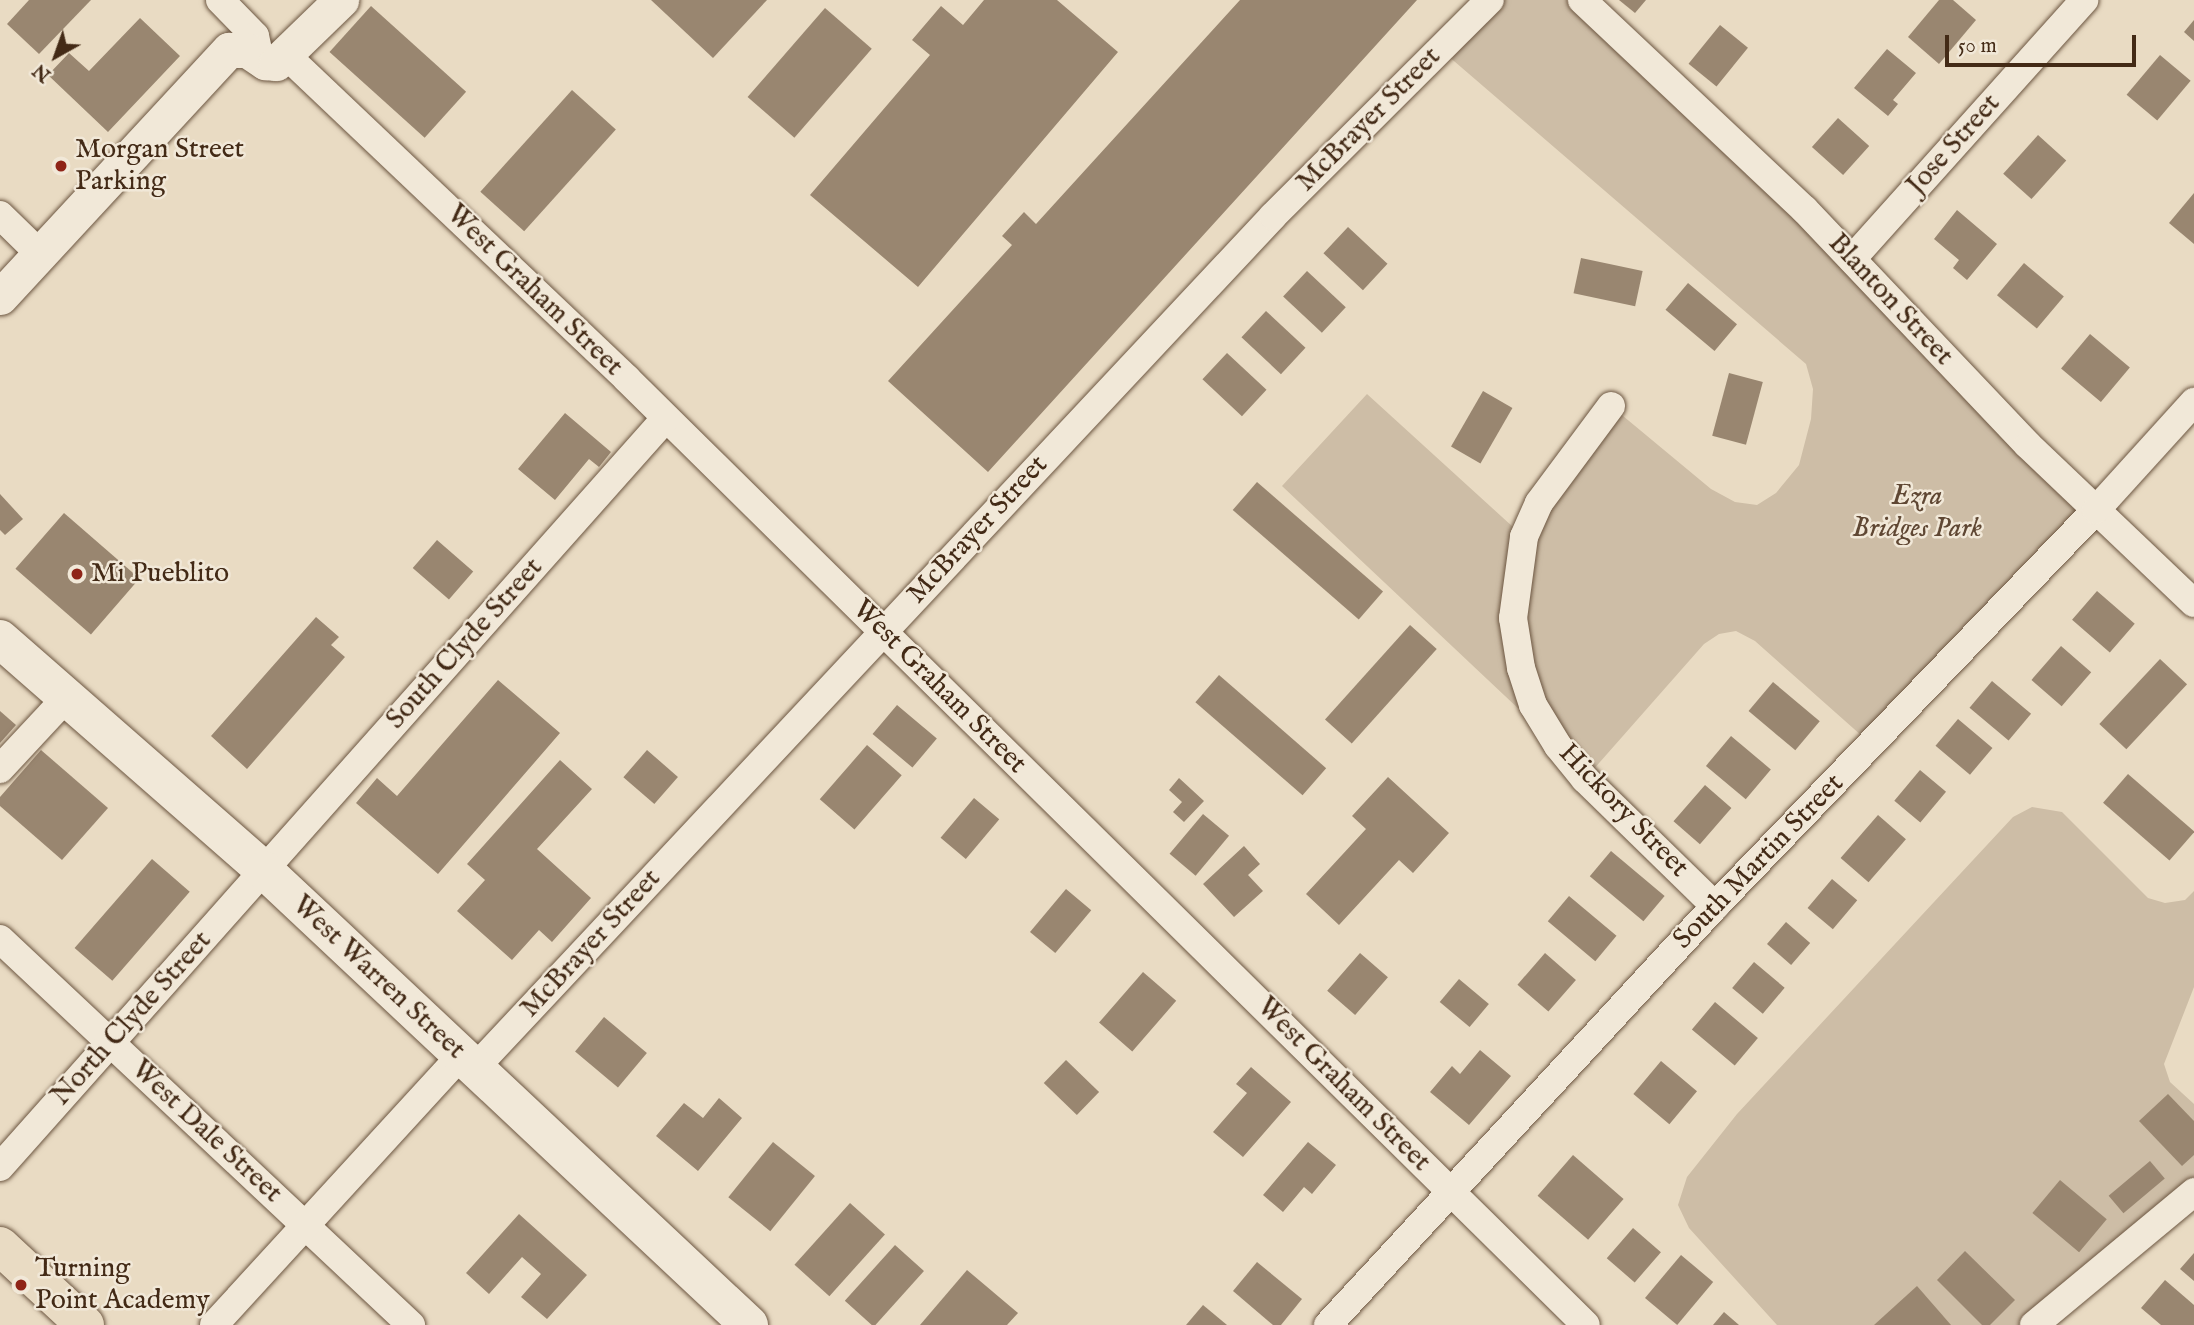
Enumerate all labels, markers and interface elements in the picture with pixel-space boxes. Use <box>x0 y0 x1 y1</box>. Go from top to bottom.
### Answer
north arrow <box>21 21 91 91</box>
scale bar <box>1949 21 2140 65</box>
text: 50 m <box>1958 33 1997 60</box>
street label: McBrayer Street <box>1290 41 1448 199</box>
text: N <box>28 58 57 87</box>
street label: Jose Street <box>1900 88 2008 202</box>
place label: Morgan Street Parking <box>75 133 244 199</box>
marker: Morgan Street Parking <box>53 158 69 174</box>
street label: West Graham Street <box>439 198 629 384</box>
street label: Blanton Street <box>1820 227 1960 373</box>
street label: McBrayer Street <box>901 449 1055 611</box>
park label: Ezra Bridges Park <box>1852 480 1982 546</box>
street label: South Clyde Street <box>379 552 551 736</box>
place label: Mi Pueblito <box>91 557 229 591</box>
marker: Mi Pueblito <box>69 566 85 582</box>
street label: West Graham Street <box>845 593 1033 781</box>
street label: Hickory Street <box>1551 737 1695 885</box>
street label: South Martin Street <box>1667 767 1851 957</box>
street label: McBrayer Street <box>514 863 668 1025</box>
street label: West Warren Street <box>284 889 472 1067</box>
street label: North Clyde Street <box>45 925 219 1113</box>
street label: West Graham Street <box>1249 991 1437 1179</box>
street label: West Dale Street <box>123 1053 289 1211</box>
place label: Turning Point Academy <box>35 1252 210 1318</box>
marker: Turning Point Academy <box>13 1277 29 1293</box>

